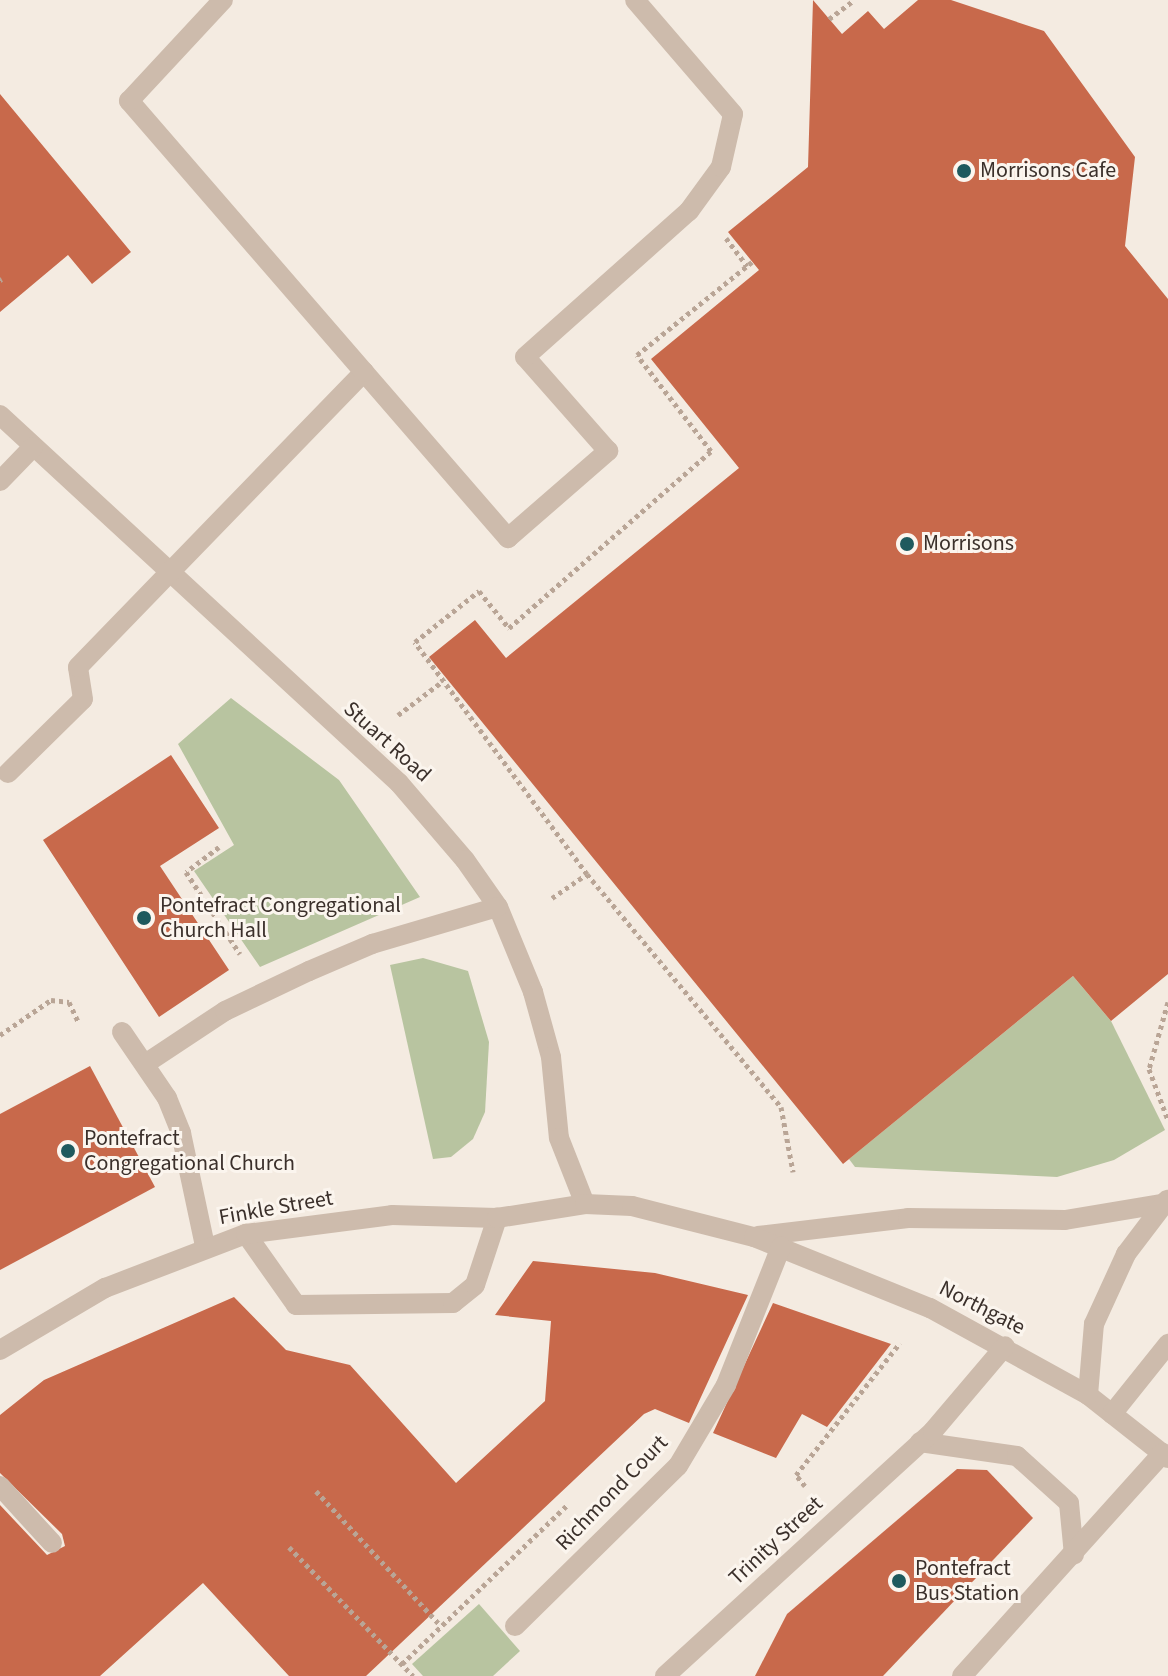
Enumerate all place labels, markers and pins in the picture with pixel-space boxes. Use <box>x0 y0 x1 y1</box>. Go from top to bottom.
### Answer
place label: Morrisons Cafe <box>980 158 1116 184</box>
marker: Morrisons Cafe <box>955 162 973 180</box>
place label: Morrisons <box>923 531 1014 557</box>
marker: Morrisons <box>898 535 916 553</box>
place label: Pontefract Congregational Church Hall <box>160 892 401 944</box>
marker: Pontefract Congregational Church Hall <box>135 909 153 927</box>
place label: Pontefract Congregational Church <box>84 1125 295 1176</box>
marker: Pontefract Congregational Church <box>59 1142 77 1160</box>
place label: Pontefract Bus Station <box>915 1555 1019 1606</box>
marker: Pontefract Bus Station <box>890 1572 908 1590</box>

